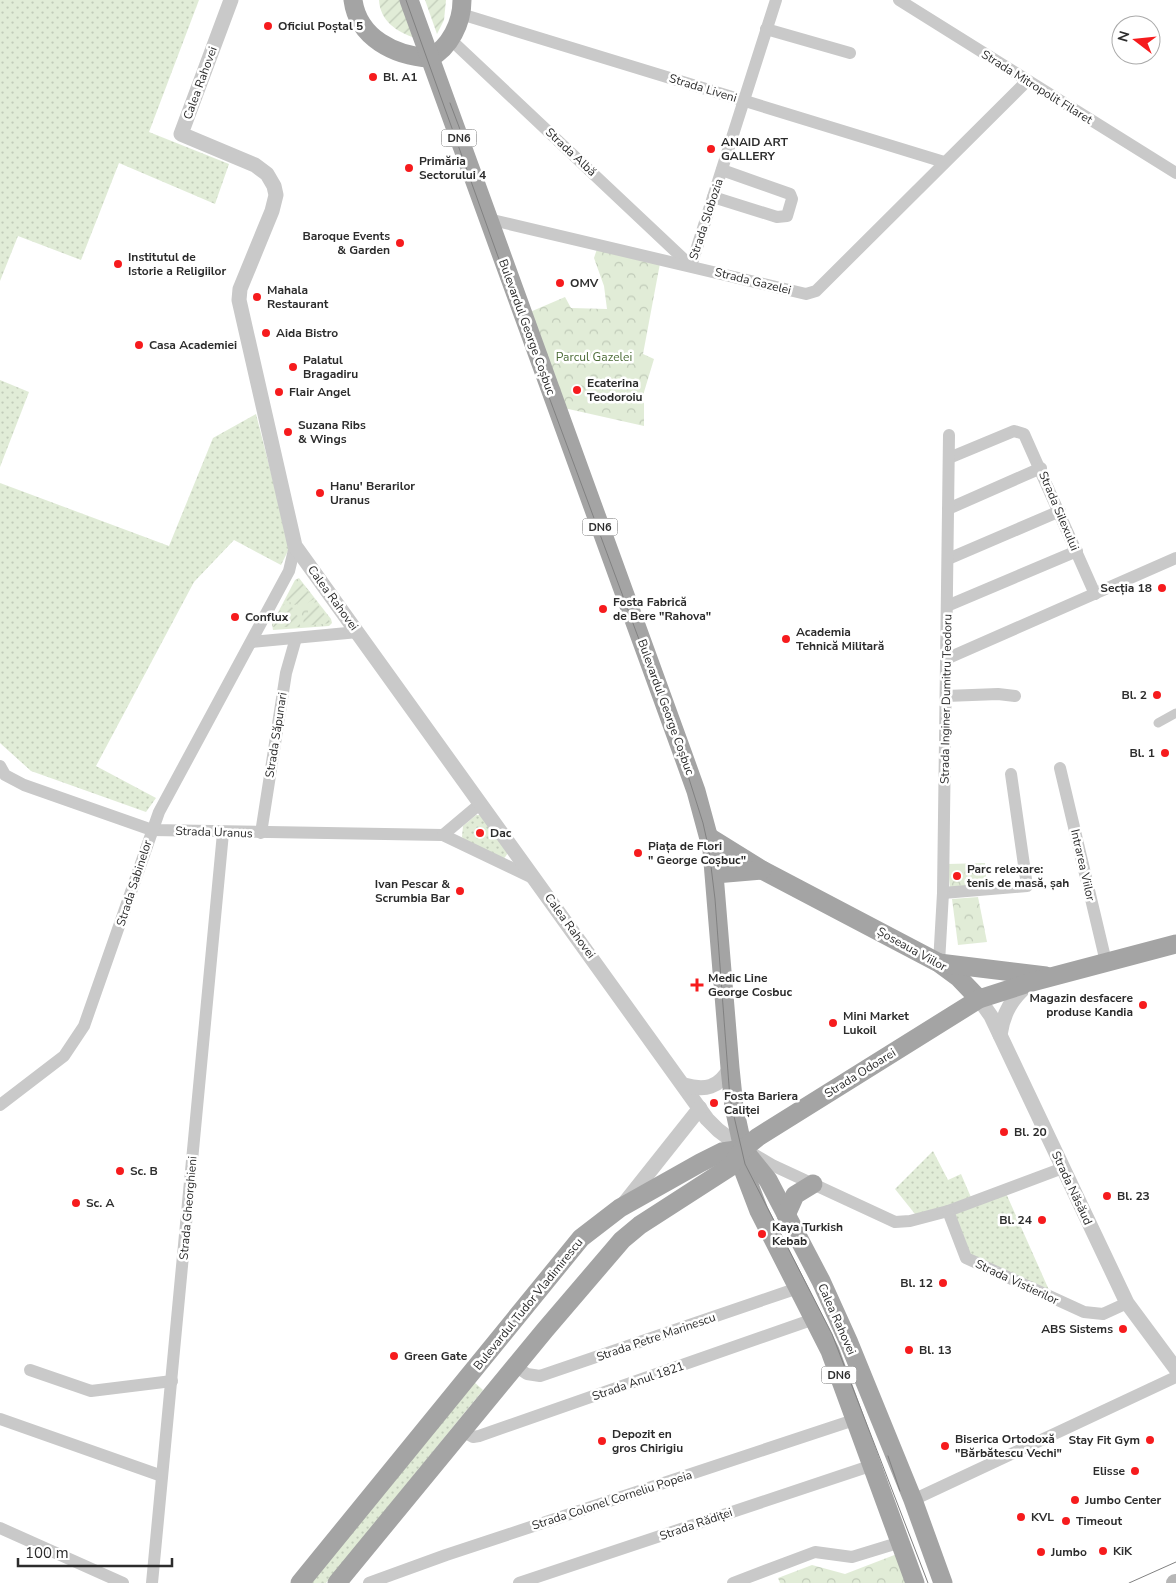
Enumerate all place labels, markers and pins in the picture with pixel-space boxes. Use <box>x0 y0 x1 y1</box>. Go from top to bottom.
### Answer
place label: Oficiul Poștal 5 <box>278 18 363 34</box>
marker: Oficiul Poștal 5 <box>262 20 274 32</box>
place label: Bl. A1 <box>383 69 418 85</box>
marker: Bl. A1 <box>367 71 379 83</box>
place label: ANAID ART GALLERY <box>721 134 789 164</box>
marker: ANAID ART GALLERY <box>705 143 717 155</box>
place label: Primăria Sectorului 4 <box>419 153 486 183</box>
marker: Primăria Sectorului 4 <box>403 162 415 174</box>
place label: Baroque Events & Garden <box>303 228 390 258</box>
marker: Baroque Events & Garden <box>394 237 406 249</box>
place label: Institutul de Istorie a Religiilor <box>128 249 226 279</box>
marker: Institutul de Istorie a Religiilor <box>112 258 124 270</box>
place label: OMV <box>570 275 599 291</box>
marker: OMV <box>554 277 566 289</box>
place label: Mahala Restaurant <box>267 282 329 312</box>
marker: Mahala Restaurant <box>251 291 263 303</box>
place label: Aida Bistro <box>276 325 338 341</box>
marker: Aida Bistro <box>260 327 272 339</box>
place label: Casa Academiei <box>149 337 237 353</box>
marker: Casa Academiei <box>133 339 145 351</box>
place label: Palatul Bragadiru <box>303 352 358 382</box>
marker: Palatul Bragadiru <box>287 361 299 373</box>
place label: Ecaterina Teodoroiu <box>587 375 643 405</box>
place label: Flair Angel <box>289 384 351 400</box>
marker: Ecaterina Teodoroiu <box>571 384 583 396</box>
marker: Flair Angel <box>273 386 285 398</box>
place label: Suzana Ribs & Wings <box>298 417 366 447</box>
marker: Suzana Ribs & Wings <box>282 426 294 438</box>
place label: Hanu' Berarilor Uranus <box>330 478 415 508</box>
marker: Hanu' Berarilor Uranus <box>314 487 326 499</box>
place label: Secția 18 <box>1100 580 1152 596</box>
marker: Secția 18 <box>1156 582 1168 594</box>
place label: Fosta Fabrică de Bere "Rahova" <box>613 594 711 624</box>
marker: Fosta Fabrică de Bere "Rahova" <box>597 603 609 615</box>
place label: Conflux <box>245 609 289 625</box>
marker: Conflux <box>229 611 241 623</box>
place label: Academia Tehnică Militară <box>796 624 884 654</box>
marker: Academia Tehnică Militară <box>780 633 792 645</box>
place label: Bl. 2 <box>1121 687 1147 703</box>
marker: Bl. 2 <box>1151 689 1163 701</box>
place label: Bl. 1 <box>1129 745 1155 761</box>
marker: Bl. 1 <box>1159 747 1171 759</box>
place label: Dac <box>490 825 512 841</box>
marker: Dac <box>474 827 486 839</box>
place label: Piața de Flori " George Coșbuc" <box>648 838 746 868</box>
marker: Piața de Flori " George Coșbuc" <box>632 847 644 859</box>
place label: Parc relexare: tenis de masă, șah <box>967 861 1069 891</box>
marker: Parc relexare: tenis de masă, șah <box>951 870 963 882</box>
place label: Ivan Pescar & Scrumbia Bar <box>375 876 450 906</box>
marker: Ivan Pescar & Scrumbia Bar <box>454 885 466 897</box>
place label: Medic Line George Cosbuc <box>708 970 792 1000</box>
marker: Medic Line George Cosbuc <box>690 978 704 992</box>
place label: Magazin desfacere produse Kandia <box>1030 990 1133 1020</box>
marker: Magazin desfacere produse Kandia <box>1137 999 1149 1011</box>
place label: Mini Market Lukoil <box>843 1008 909 1038</box>
marker: Mini Market Lukoil <box>827 1017 839 1029</box>
place label: Fosta Bariera Caliței <box>724 1088 798 1118</box>
marker: Fosta Bariera Caliței <box>708 1097 720 1109</box>
place label: Bl. 20 <box>1014 1124 1047 1140</box>
marker: Bl. 20 <box>998 1126 1010 1138</box>
place label: Sc. B <box>130 1163 158 1179</box>
marker: Sc. B <box>114 1165 126 1177</box>
place label: Bl. 23 <box>1117 1188 1150 1204</box>
marker: Bl. 23 <box>1101 1190 1113 1202</box>
place label: Sc. A <box>86 1195 115 1211</box>
marker: Sc. A <box>70 1197 82 1209</box>
place label: Bl. 24 <box>999 1212 1032 1228</box>
marker: Bl. 24 <box>1036 1214 1048 1226</box>
place label: Kaya Turkish Kebab <box>772 1219 843 1249</box>
marker: Kaya Turkish Kebab <box>756 1228 768 1240</box>
place label: Bl. 12 <box>900 1275 933 1291</box>
marker: Bl. 12 <box>937 1277 949 1289</box>
place label: ABS Sistems <box>1041 1321 1113 1337</box>
marker: ABS Sistems <box>1117 1323 1129 1335</box>
place label: Bl. 13 <box>919 1342 952 1358</box>
marker: Bl. 13 <box>903 1344 915 1356</box>
place label: Green Gate <box>404 1348 468 1364</box>
marker: Green Gate <box>388 1350 400 1362</box>
place label: Depozit en gros Chirigiu <box>612 1426 683 1456</box>
place label: Biserica Ortodoxă "Bărbătescu Vechi" <box>955 1431 1062 1461</box>
place label: Stay Fit Gym <box>1069 1432 1140 1448</box>
marker: Stay Fit Gym <box>1144 1434 1156 1446</box>
marker: Depozit en gros Chirigiu <box>596 1435 608 1447</box>
marker: Biserica Ortodoxă "Bărbătescu Vechi" <box>939 1440 951 1452</box>
place label: Elisse <box>1093 1463 1125 1479</box>
marker: Elisse <box>1129 1465 1141 1477</box>
place label: Jumbo Center <box>1084 1492 1161 1508</box>
marker: Jumbo Center <box>1069 1494 1081 1506</box>
place label: KVL <box>1031 1509 1054 1525</box>
marker: KVL <box>1015 1511 1027 1523</box>
place label: Timeout <box>1076 1513 1122 1529</box>
marker: Timeout <box>1060 1515 1072 1527</box>
place label: KiK <box>1113 1543 1133 1559</box>
place label: Jumbo <box>1050 1544 1087 1560</box>
marker: KiK <box>1097 1545 1109 1557</box>
marker: Jumbo <box>1035 1546 1047 1558</box>

